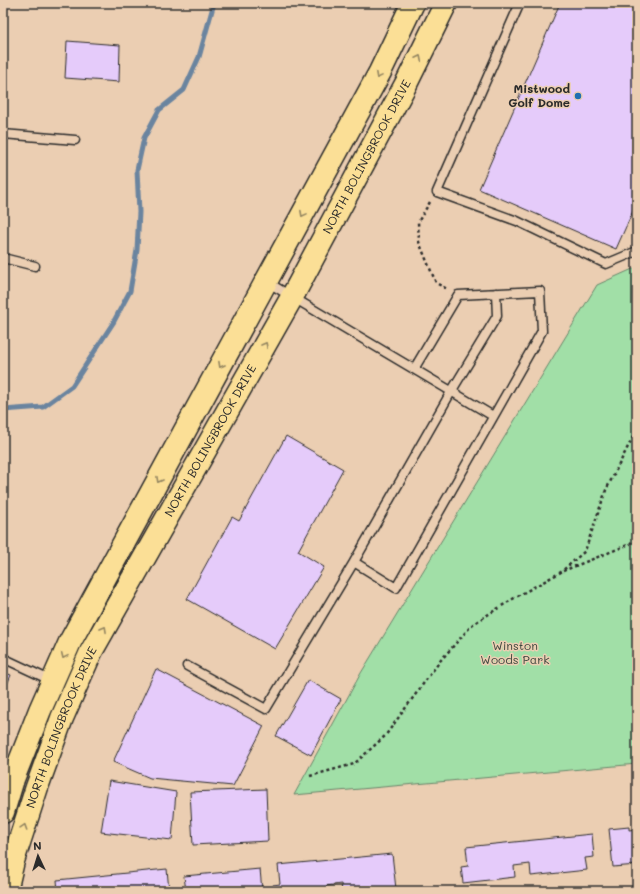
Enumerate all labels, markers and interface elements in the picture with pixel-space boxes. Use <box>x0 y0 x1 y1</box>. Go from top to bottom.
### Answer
one-way arrow <box>414 54 422 62</box>
one-way arrow <box>375 72 382 79</box>
street label: NORTH BOLINGBROOK DRIVE <box>318 76 414 236</box>
place label: Mistwood Golf Dome <box>508 80 570 110</box>
marker: Mistwood Golf Dome <box>573 91 583 101</box>
one-way arrow <box>300 210 308 218</box>
one-way arrow <box>260 342 267 349</box>
street label: NORTH BOLINGBROOK DRIVE <box>160 361 259 519</box>
one-way arrow <box>219 361 226 369</box>
one-way arrow <box>156 475 164 483</box>
one-way arrow <box>100 626 107 633</box>
park label: Winston Woods Park <box>480 637 550 667</box>
street label: NORTH BOLINGBROOK DRIVE <box>22 643 100 810</box>
one-way arrow <box>61 651 69 659</box>
one-way arrow <box>19 823 28 830</box>
north arrow <box>18 836 58 876</box>
text: N <box>33 838 42 853</box>

